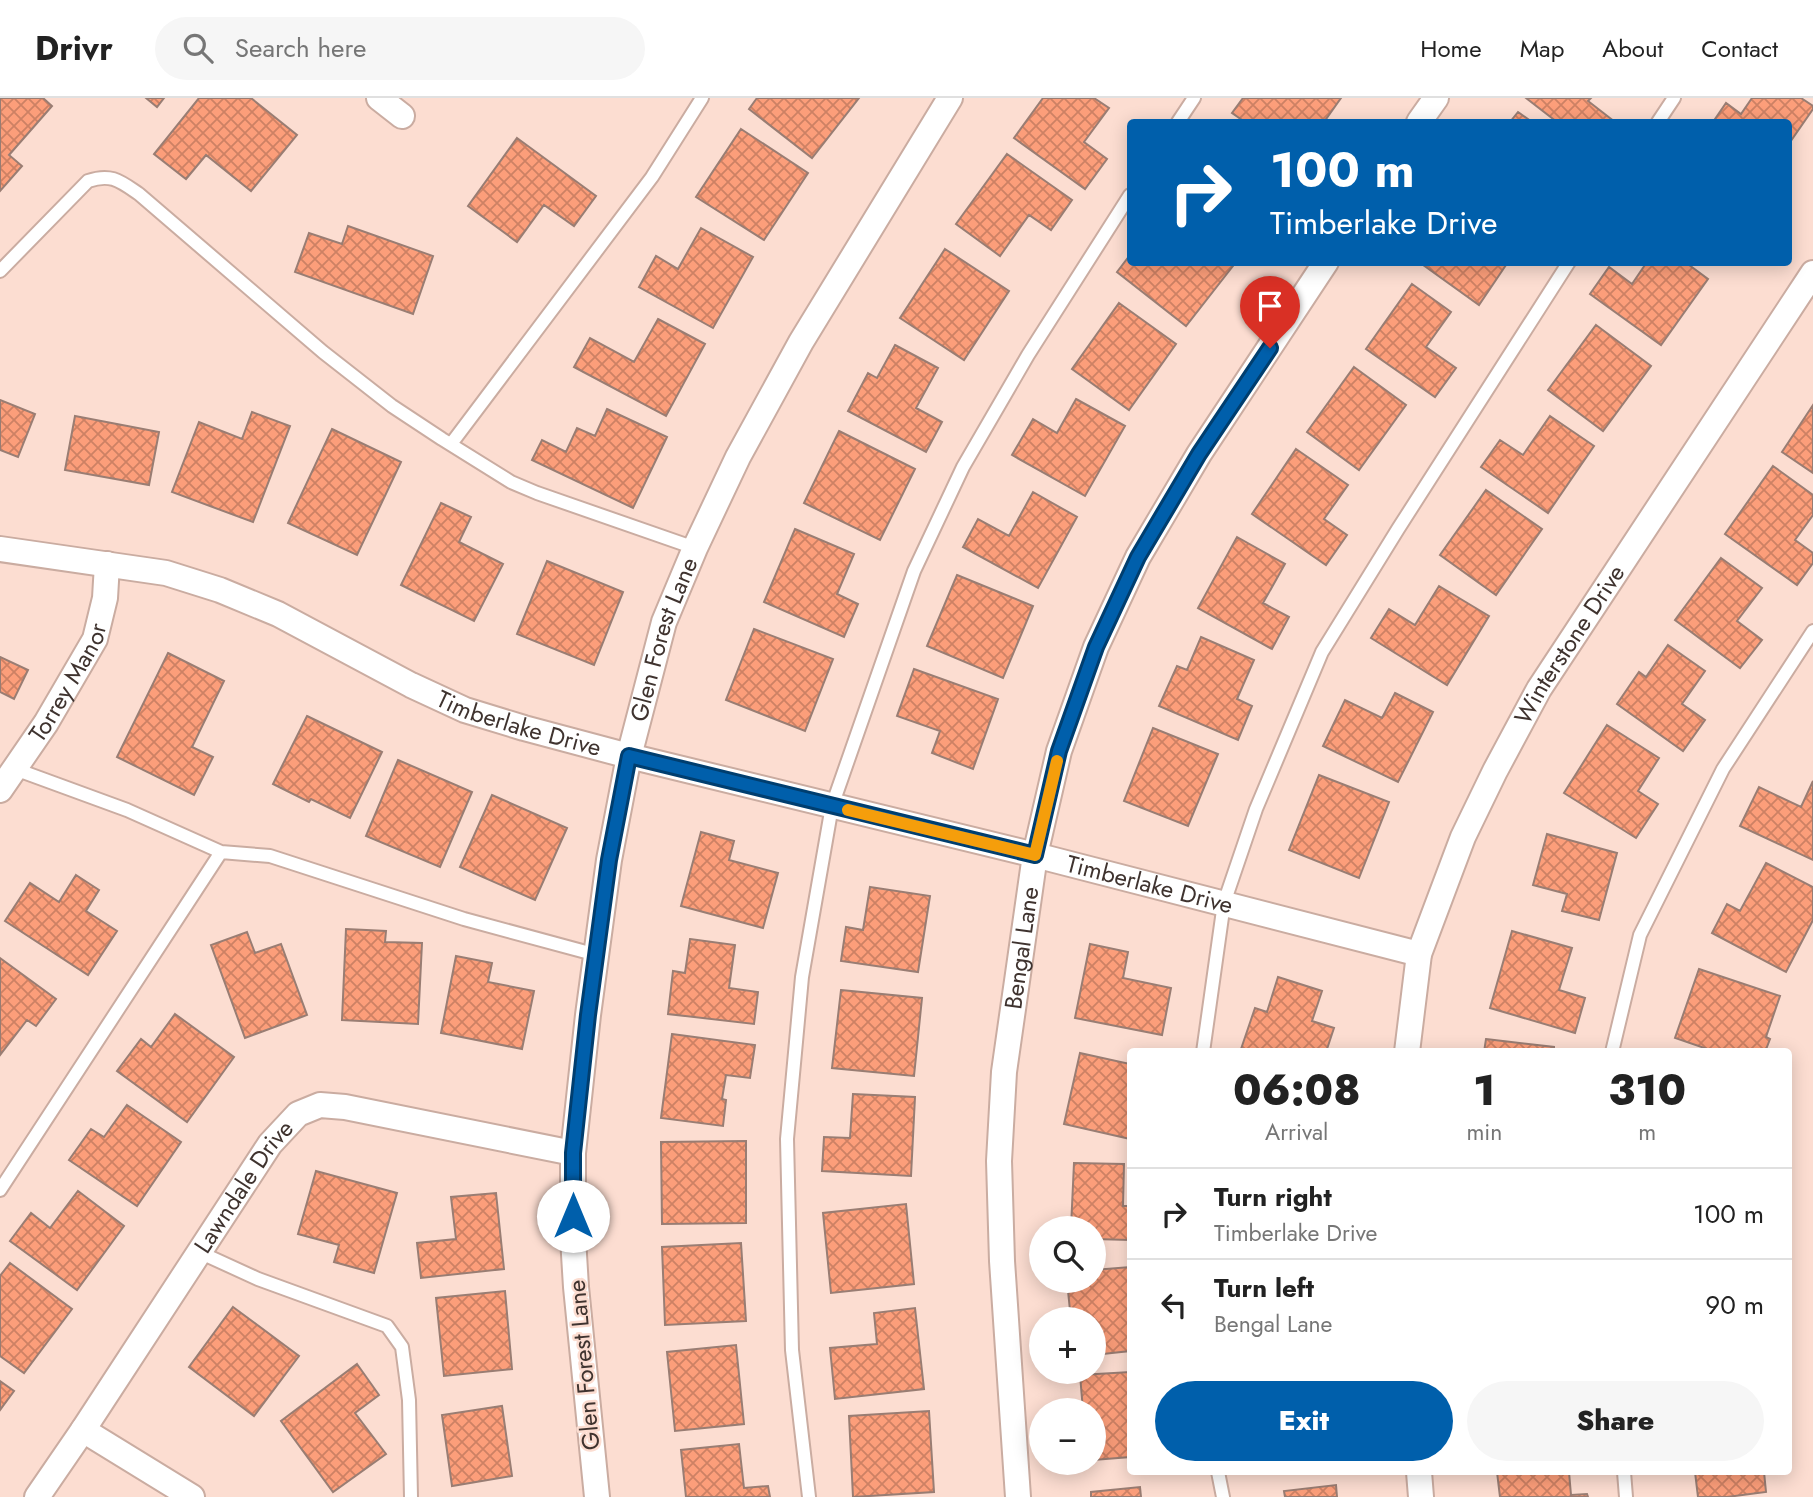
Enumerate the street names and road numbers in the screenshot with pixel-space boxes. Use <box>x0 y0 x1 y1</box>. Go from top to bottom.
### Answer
street label: Glen Forest Lane <box>621 552 706 725</box>
street label: Winterstone Drive <box>1505 558 1633 730</box>
street label: Torrey Manor <box>20 619 115 749</box>
street label: Timberlake Drive <box>431 681 605 765</box>
street label: Timberlake Drive <box>1063 846 1237 922</box>
street label: Bengal Lane <box>995 884 1047 1012</box>
street label: Lawndale Drive <box>185 1112 301 1260</box>
street label: Glen Forest Lane <box>559 1278 608 1452</box>

